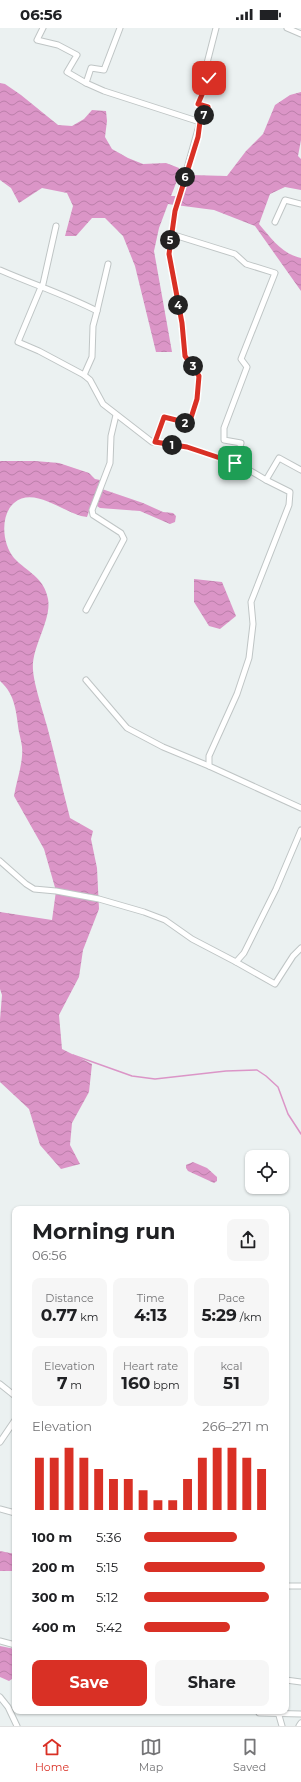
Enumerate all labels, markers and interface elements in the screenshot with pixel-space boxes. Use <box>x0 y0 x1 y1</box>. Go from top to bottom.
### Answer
text: 06:56 <box>20 5 62 24</box>
pin <box>192 61 226 95</box>
icon: check <box>198 67 220 89</box>
pin: 7 <box>194 105 214 125</box>
text: 7 <box>201 108 207 122</box>
pin: 6 <box>175 167 195 187</box>
text: 6 <box>181 170 189 184</box>
pin: 5 <box>160 230 180 250</box>
text: 5 <box>167 233 173 247</box>
pin: 4 <box>168 295 188 315</box>
text: 4 <box>174 298 182 312</box>
pin: 3 <box>183 356 203 376</box>
text: 3 <box>190 359 196 373</box>
pin: 2 <box>175 413 195 433</box>
text: 2 <box>182 416 188 430</box>
pin: 1 <box>162 435 182 455</box>
text: 1 <box>170 438 174 452</box>
pin <box>218 446 252 480</box>
icon: arrive <box>224 452 246 474</box>
map controls <box>245 1150 289 1194</box>
button: locate <box>245 1150 289 1194</box>
text: Morning run <box>32 1218 175 1245</box>
button: share <box>227 1219 269 1261</box>
text: 06:56 <box>32 1247 67 1263</box>
text: Distance <box>45 1291 94 1305</box>
text: Time <box>137 1291 164 1305</box>
text: Pace <box>218 1291 245 1305</box>
text: 0.77 <box>41 1305 77 1325</box>
text: 4:13 <box>134 1305 167 1325</box>
text: 5:29 <box>201 1305 237 1325</box>
text: km <box>77 1310 98 1324</box>
text: /km <box>237 1310 262 1324</box>
text: Elevation <box>44 1359 95 1373</box>
text: Heart rate <box>123 1359 178 1373</box>
text: kcal <box>221 1359 243 1373</box>
text: 7 <box>57 1373 67 1393</box>
text: 160 <box>121 1373 150 1393</box>
text: 51 <box>223 1373 240 1393</box>
text: m <box>67 1378 82 1392</box>
text: bpm <box>150 1378 180 1392</box>
text: Elevation <box>32 1418 92 1434</box>
text: 266–271 m <box>202 1418 269 1434</box>
text: 100 m <box>32 1529 72 1545</box>
text: 5:36 <box>96 1529 121 1545</box>
text: 200 m <box>32 1559 75 1575</box>
text: 5:15 <box>96 1559 118 1575</box>
text: 300 m <box>32 1589 75 1605</box>
text: 5:12 <box>96 1589 118 1605</box>
text: 400 m <box>32 1619 76 1635</box>
text: 5:42 <box>96 1619 122 1635</box>
button: Save <box>32 1660 147 1706</box>
button: Share <box>155 1660 269 1706</box>
tab: Home <box>35 1736 69 1774</box>
tab: Map <box>139 1736 163 1774</box>
tab: Saved <box>233 1736 266 1774</box>

